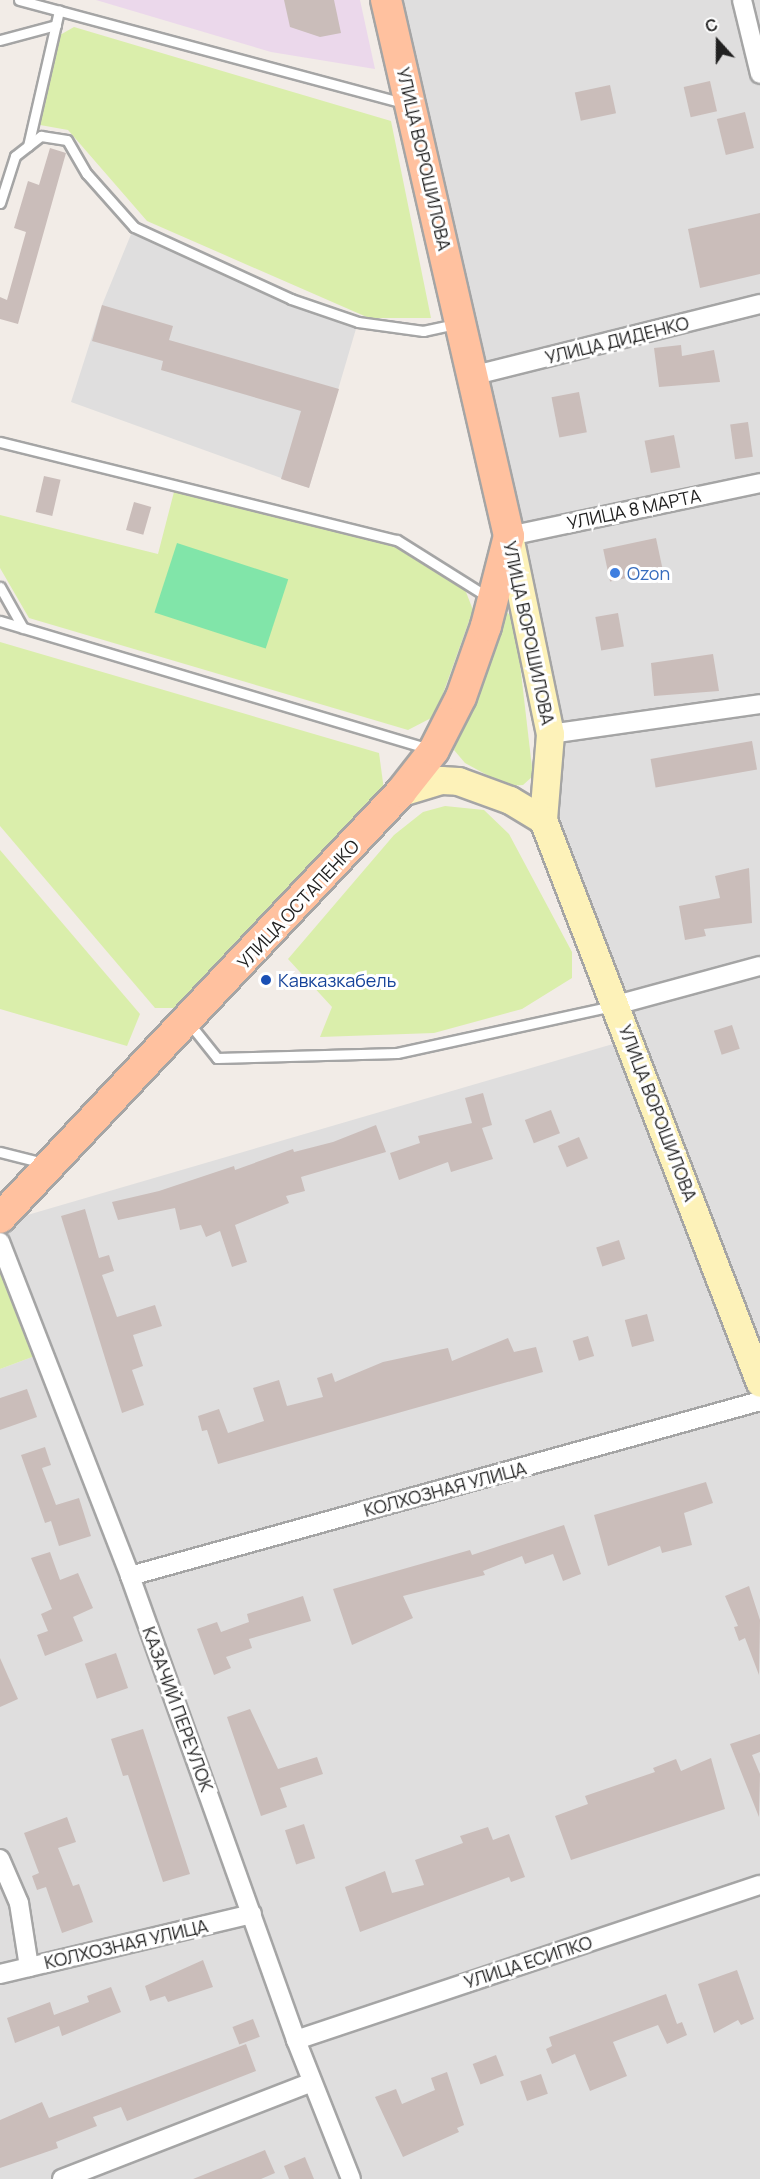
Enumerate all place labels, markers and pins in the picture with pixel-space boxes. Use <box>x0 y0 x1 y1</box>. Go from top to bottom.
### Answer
place label: Ozon <box>627 562 670 584</box>
marker: Ozon <box>608 566 622 580</box>
place label: Кавказкабель <box>278 969 396 991</box>
marker: Кавказкабель <box>259 973 273 987</box>

